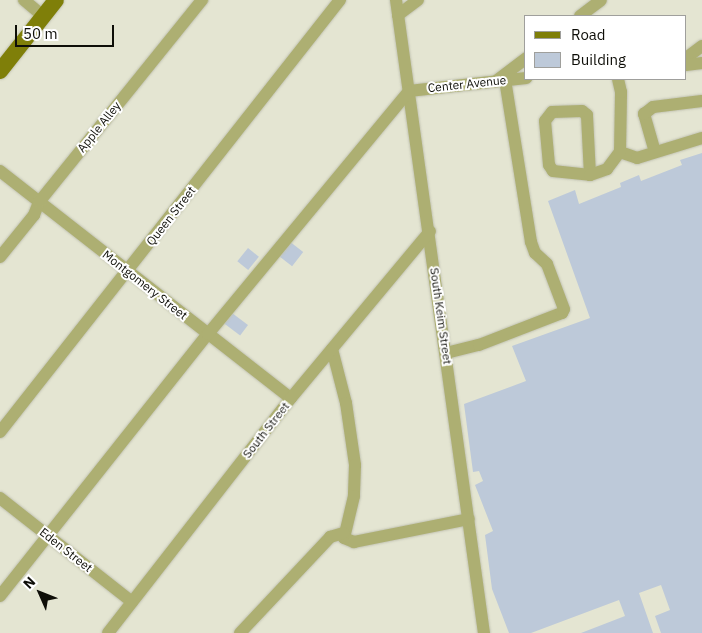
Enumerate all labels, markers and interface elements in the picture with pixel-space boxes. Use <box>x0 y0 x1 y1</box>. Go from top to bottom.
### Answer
scale bar <box>18 15 116 47</box>
legend <box>524 15 687 80</box>
text: 50 m <box>23 24 58 43</box>
text: Road <box>571 25 606 44</box>
text: Building <box>571 50 626 69</box>
street label: Center Avenue <box>427 73 507 95</box>
street label: Apple Alley <box>74 99 124 155</box>
street label: Queen Street <box>143 184 199 248</box>
street label: Montgomery Street <box>100 247 190 323</box>
street label: South Keim Street <box>427 267 455 365</box>
street label: South Street <box>240 399 292 461</box>
street label: Eden Street <box>37 525 95 575</box>
north arrow <box>15 568 65 618</box>
text: N <box>19 573 39 592</box>

